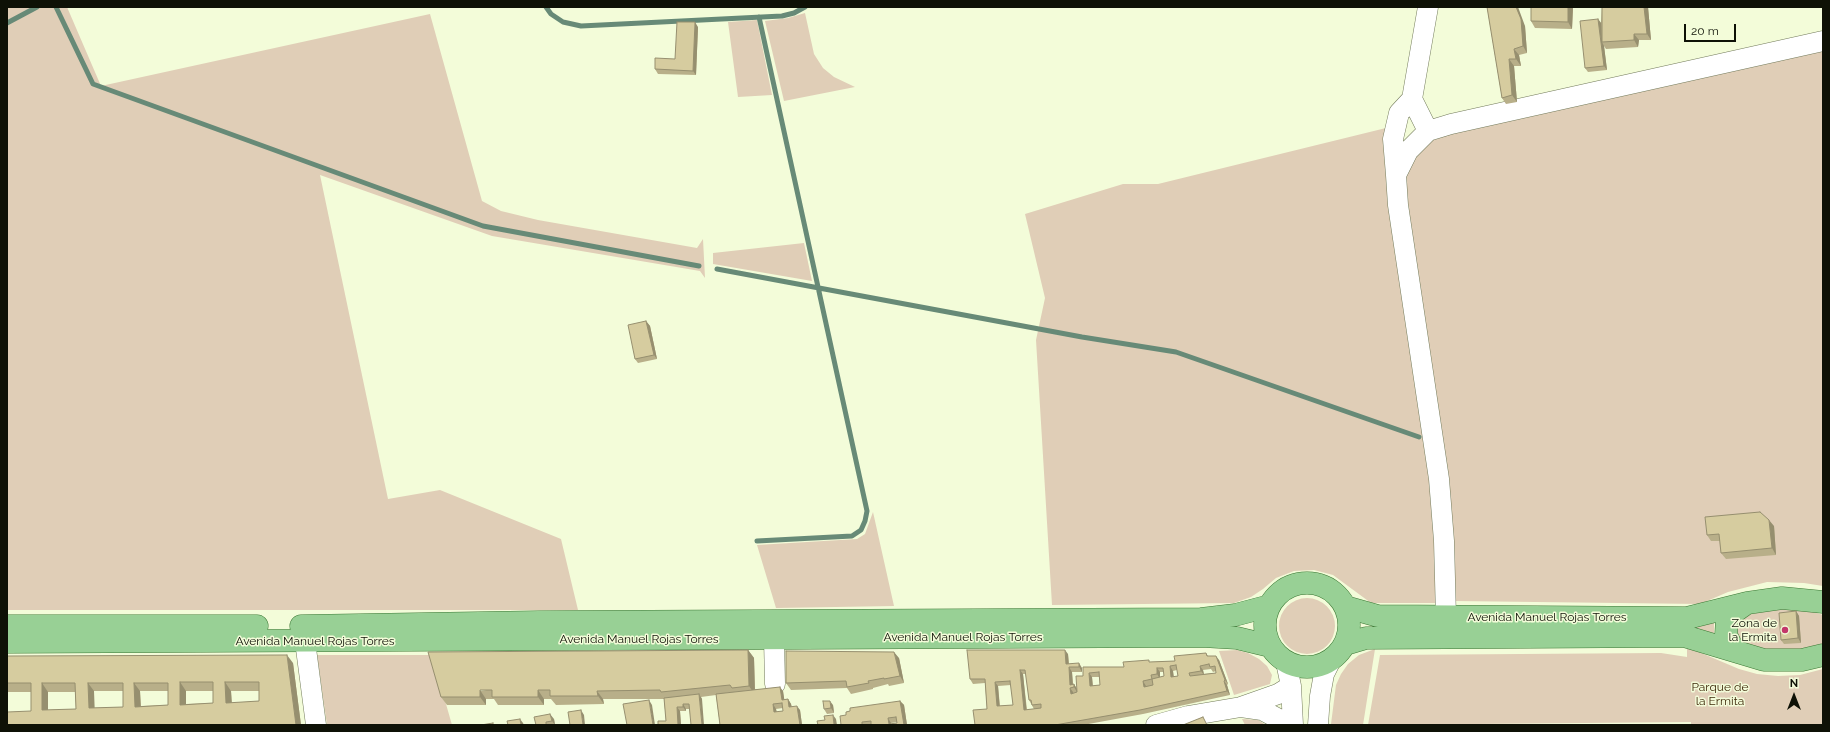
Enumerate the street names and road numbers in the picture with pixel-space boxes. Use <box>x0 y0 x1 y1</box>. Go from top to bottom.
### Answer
street label: Avenida Manuel Rojas Torres <box>1467 610 1627 624</box>
street label: Avenida Manuel Rojas Torres <box>883 630 1043 644</box>
street label: Avenida Manuel Rojas Torres <box>559 632 719 646</box>
street label: Avenida Manuel Rojas Torres <box>235 634 395 648</box>

